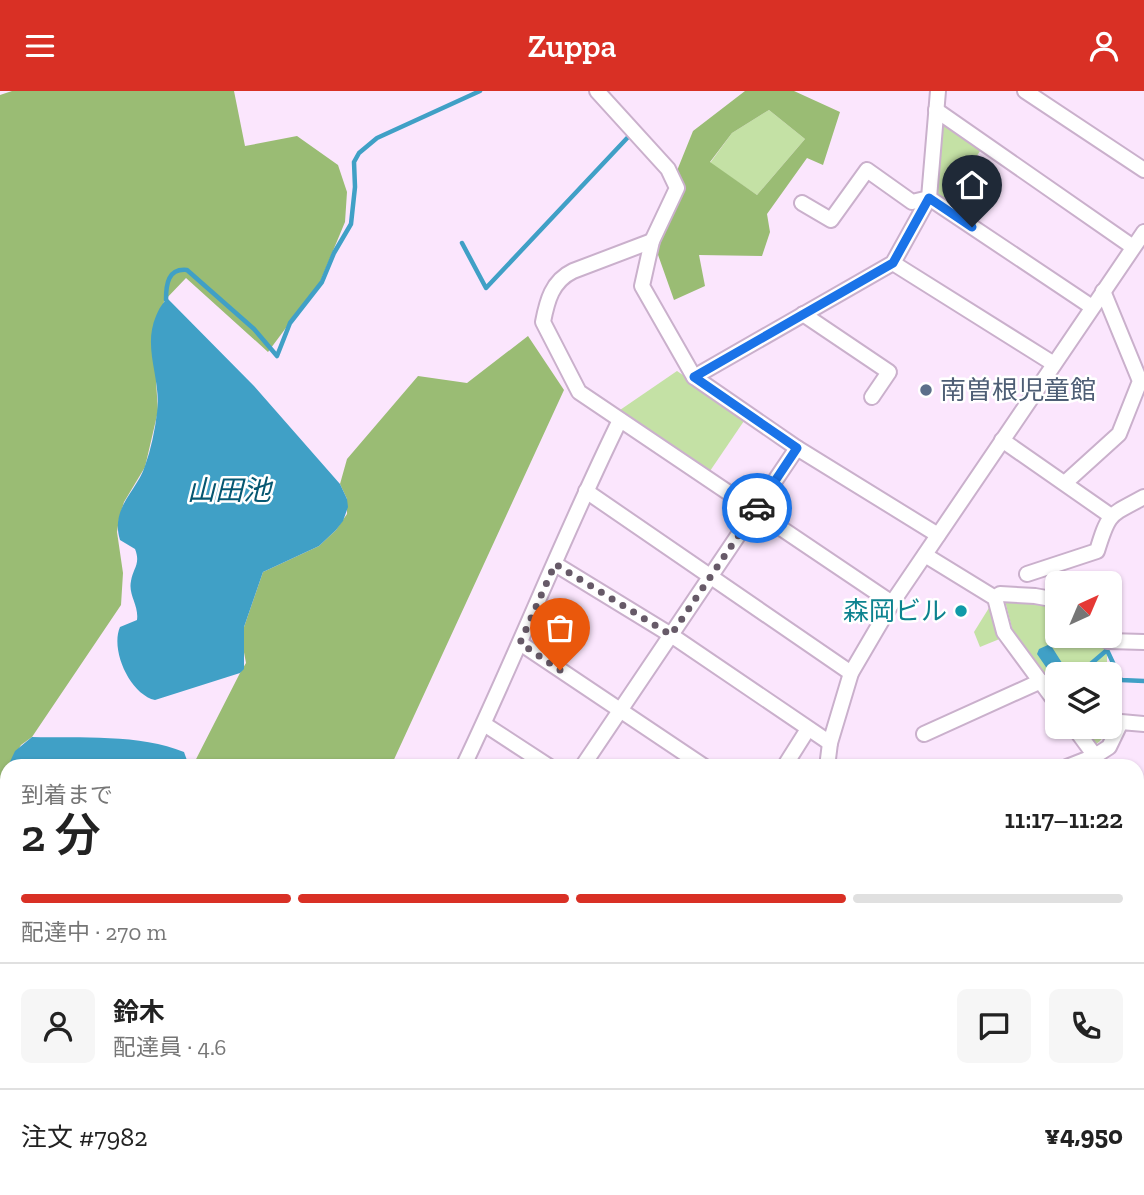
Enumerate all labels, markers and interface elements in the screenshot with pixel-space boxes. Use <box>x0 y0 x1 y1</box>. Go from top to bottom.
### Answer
icon: menu <box>21 27 59 65</box>
text: Zuppa <box>528 27 616 65</box>
icon: person <box>1085 27 1123 65</box>
pin <box>942 155 1002 227</box>
icon: home <box>953 166 991 204</box>
place label: 南曽根児童館 <box>940 374 1096 406</box>
marker: 南曽根児童館 <box>918 382 934 398</box>
courier <box>722 473 792 543</box>
water label: 山田池 <box>187 474 274 507</box>
icon: car <box>738 489 776 527</box>
north arrow <box>1045 571 1122 647</box>
map controls <box>1045 571 1122 739</box>
place label: 森岡ビル <box>843 595 947 627</box>
pin <box>530 598 590 670</box>
marker: 森岡ビル <box>953 603 969 619</box>
icon: bag <box>541 609 579 647</box>
button: layers <box>1045 662 1122 739</box>
text: 到着まで <box>21 781 113 809</box>
text: 11:17–11:22 <box>1004 803 1123 835</box>
text: 2 分 <box>21 808 101 863</box>
text: 配達中 · 270 m <box>21 918 166 946</box>
button: person <box>21 989 95 1063</box>
button: chat <box>957 989 1031 1063</box>
button: phone <box>1049 989 1123 1063</box>
text: 鈴木 <box>113 996 165 1028</box>
text: 配達員 · 4.6 <box>113 1033 227 1061</box>
text: ¥4,950 <box>1044 1119 1123 1151</box>
text: 注文 #7982 <box>21 1121 148 1153</box>

